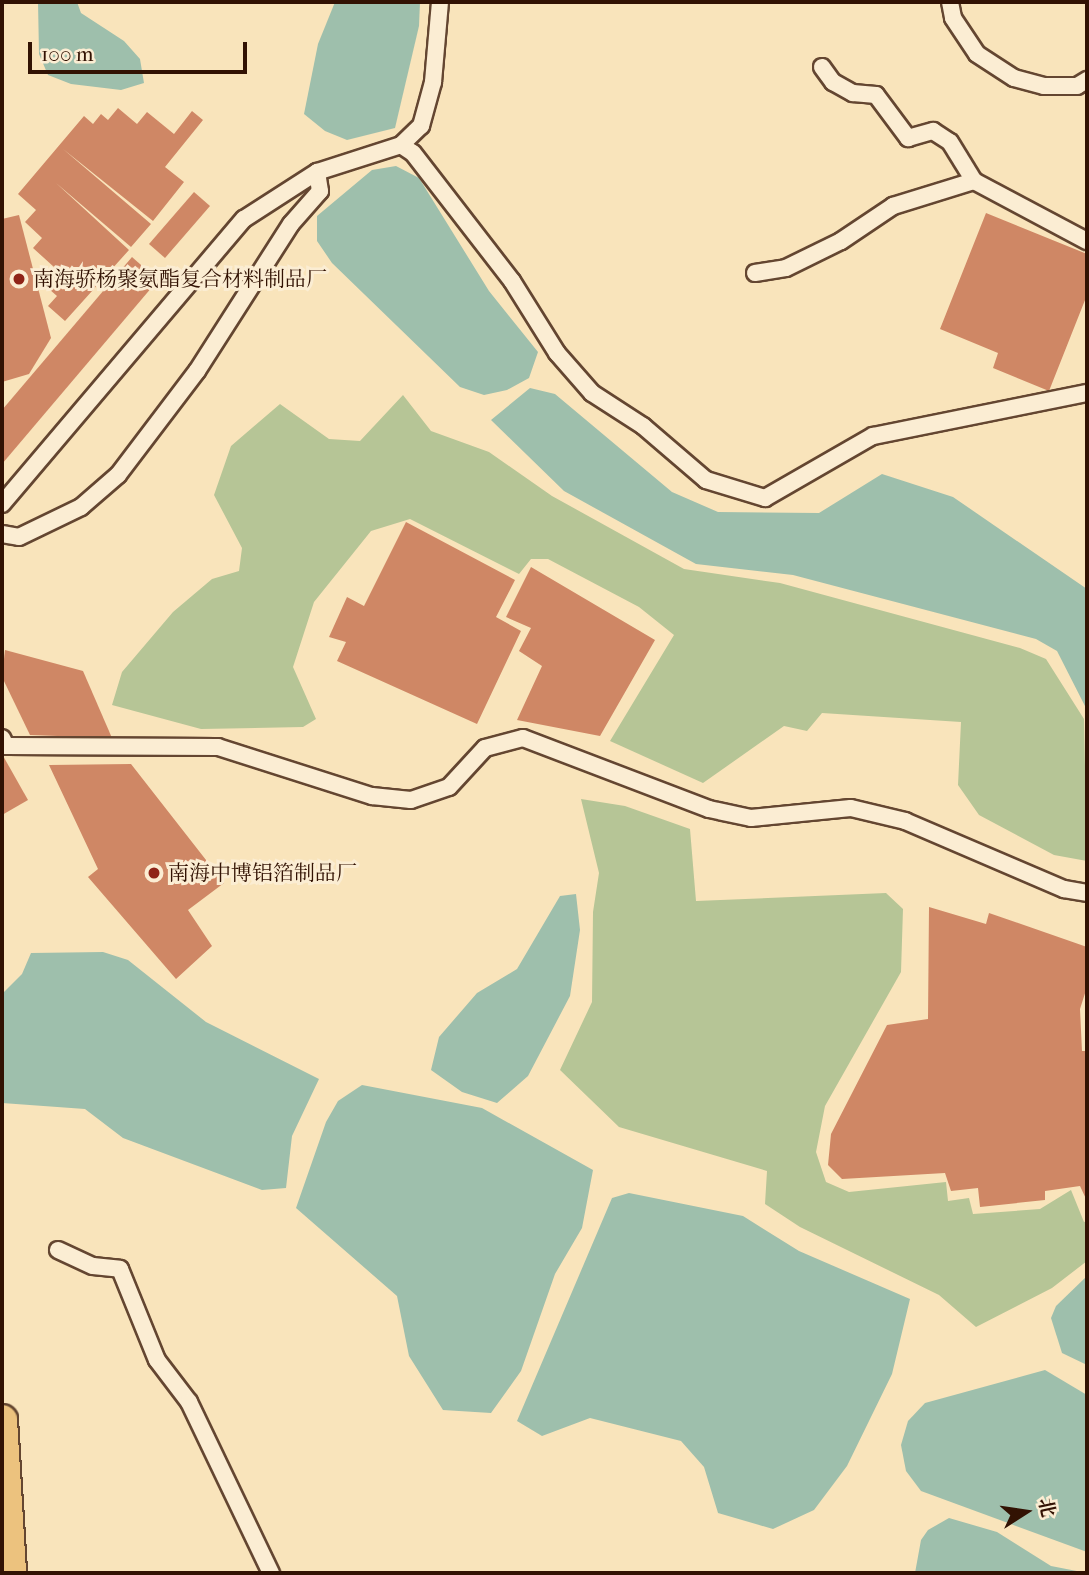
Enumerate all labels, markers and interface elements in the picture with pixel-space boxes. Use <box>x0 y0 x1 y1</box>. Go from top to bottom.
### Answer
scale bar <box>32 28 250 72</box>
text: 100 m <box>41 42 94 66</box>
place label: 南海骄杨聚氨酯复合材料制品厂 <box>33 266 327 292</box>
marker: 南海骄杨聚氨酯复合材料制品厂 <box>11 271 27 287</box>
place label: 南海中博铝箔制品厂 <box>168 860 357 886</box>
marker: 南海中博铝箔制品厂 <box>146 865 162 881</box>
north arrow <box>991 1477 1061 1547</box>
text: 北 <box>1034 1496 1059 1519</box>

